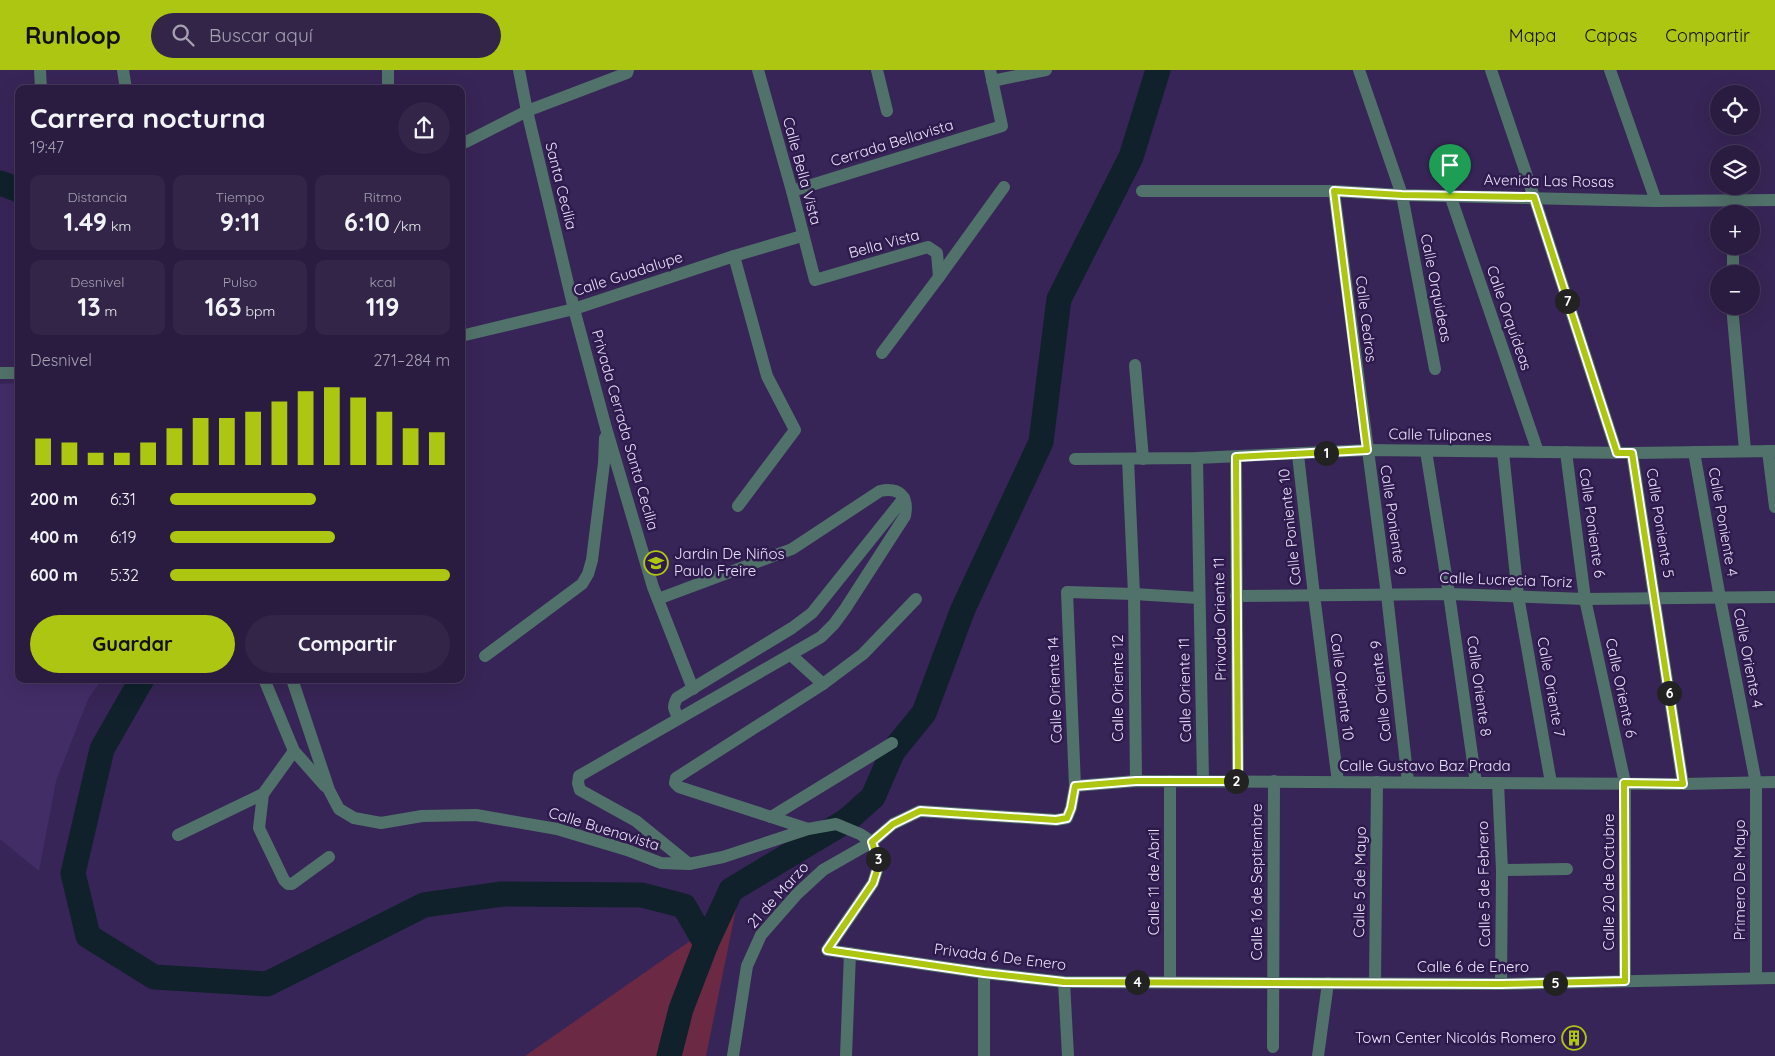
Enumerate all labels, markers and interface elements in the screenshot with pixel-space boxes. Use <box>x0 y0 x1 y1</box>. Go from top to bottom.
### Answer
search box <box>151 13 501 58</box>
text: Runloop <box>25 20 121 50</box>
icon: search <box>169 21 197 49</box>
text: Buscar aquí <box>209 23 313 47</box>
text: Mapa <box>1509 24 1556 47</box>
text: Capas <box>1584 24 1637 47</box>
text: Compartir <box>1665 24 1750 47</box>
map controls <box>1710 85 1760 315</box>
button: locate <box>1710 85 1760 135</box>
text: Carrera nocturna <box>30 100 266 135</box>
button: share <box>398 102 450 154</box>
street label: Calle Bella Vista <box>779 115 826 227</box>
street label: Cerrada Bellavista <box>828 115 956 170</box>
text: 19:47 <box>30 137 64 157</box>
street label: Santa Cecilia <box>541 140 582 232</box>
pin <box>1429 144 1471 195</box>
button: layers <box>1710 145 1760 195</box>
icon: arrive <box>1436 151 1464 179</box>
street label: Avenida Las Rosas <box>1484 170 1614 191</box>
text: Distancia <box>67 188 127 206</box>
text: Tiempo <box>215 188 265 206</box>
text: Ritmo <box>363 188 402 206</box>
button: + <box>1710 205 1760 255</box>
text: 1.49 <box>63 206 107 237</box>
text: 9:11 <box>220 206 260 237</box>
text: 6:10 <box>344 206 390 237</box>
text: km <box>107 217 131 235</box>
text: /km <box>390 217 421 235</box>
street label: Bella Vista <box>846 225 921 262</box>
street label: Calle Orquideas <box>1417 232 1456 344</box>
street label: Calle Guadalupe <box>571 247 685 300</box>
street label: Calle Orquídeas <box>1483 263 1536 373</box>
button: − <box>1710 265 1760 315</box>
text: Desnivel <box>70 273 124 291</box>
text: Pulso <box>223 273 257 291</box>
text: kcal <box>370 273 396 291</box>
street label: Calle Cedros <box>1352 275 1381 363</box>
pin: 7 <box>1554 288 1580 314</box>
text: 13 <box>77 291 101 322</box>
text: 163 <box>205 291 242 322</box>
text: 119 <box>366 291 399 322</box>
text: 7 <box>1564 292 1571 310</box>
text: m <box>101 302 117 320</box>
text: bpm <box>242 302 275 320</box>
street label: Privada Cerrada Santa Cecilia <box>588 327 663 532</box>
text: Desnivel <box>30 350 92 370</box>
text: 271–284 m <box>373 350 450 370</box>
street label: Calle Tulipanes <box>1388 424 1492 445</box>
pin: 1 <box>1314 440 1338 466</box>
text: 1 <box>1324 444 1329 462</box>
street label: Calle Poniente 9 <box>1376 464 1411 576</box>
street label: Calle Poniente 4 <box>1705 466 1742 578</box>
street label: Calle Poniente 6 <box>1575 467 1610 579</box>
street label: Calle Poniente 5 <box>1642 467 1679 579</box>
street label: Calle Poniente 10 <box>1274 468 1305 586</box>
text: 200 m <box>30 489 78 509</box>
text: 6:31 <box>110 489 136 509</box>
text: 400 m <box>30 527 78 547</box>
text: 6:19 <box>110 527 136 547</box>
place label: Jardin De Niños Paulo Freire <box>674 544 785 580</box>
school or university icon: Jardin De Niños Paulo Freire <box>643 550 669 576</box>
street label: Privada Oriente 11 <box>1209 557 1230 681</box>
text: 600 m <box>30 565 78 585</box>
text: 5:32 <box>110 565 139 585</box>
street label: Calle Lucrecia Toriz <box>1439 568 1573 591</box>
street label: Calle Oriente 4 <box>1729 606 1767 710</box>
button: Guardar <box>30 615 235 673</box>
button: Compartir <box>245 615 450 673</box>
street label: Calle Oriente 10 <box>1326 632 1359 742</box>
street label: Calle Oriente 12 <box>1108 634 1127 742</box>
street label: Calle Oriente 8 <box>1463 634 1496 738</box>
street label: Calle Oriente 7 <box>1533 635 1570 739</box>
street label: Calle Oriente 14 <box>1043 636 1066 744</box>
street label: Calle Oriente 6 <box>1602 636 1641 740</box>
street label: Calle Oriente 11 <box>1174 638 1195 742</box>
street label: Calle Oriente 9 <box>1366 639 1395 743</box>
pin: 6 <box>1656 680 1682 706</box>
text: 6 <box>1666 684 1673 702</box>
street label: Calle Gustavo Baz Prada <box>1339 756 1511 775</box>
pin: 2 <box>1224 768 1248 794</box>
text: 2 <box>1233 772 1240 790</box>
street label: Calle Buenavista <box>546 803 662 854</box>
street label: Calle 16 de Septiembre <box>1247 803 1266 961</box>
street label: Calle 20 de Octubre <box>1599 813 1618 951</box>
street label: Primero De Mayo <box>1730 819 1749 941</box>
street label: Calle 5 de Febrero <box>1473 821 1494 947</box>
street label: Calle 5 de Mayo <box>1349 826 1370 938</box>
street label: Calle 11 de Abril <box>1144 829 1163 935</box>
pin: 3 <box>866 846 890 872</box>
text: 3 <box>875 850 882 868</box>
street label: 21 de Marzo <box>743 857 812 932</box>
street label: Privada 6 De Enero <box>933 939 1067 974</box>
street label: Calle 6 de Enero <box>1417 957 1529 976</box>
pin: 4 <box>1124 970 1150 994</box>
pin: 5 <box>1542 970 1568 996</box>
text: 4 <box>1133 973 1142 991</box>
text: 5 <box>1551 974 1560 992</box>
building icon: Town Center Nicolás Romero <box>1561 1025 1587 1051</box>
place label: Town Center Nicolás Romero <box>1355 1028 1556 1047</box>

